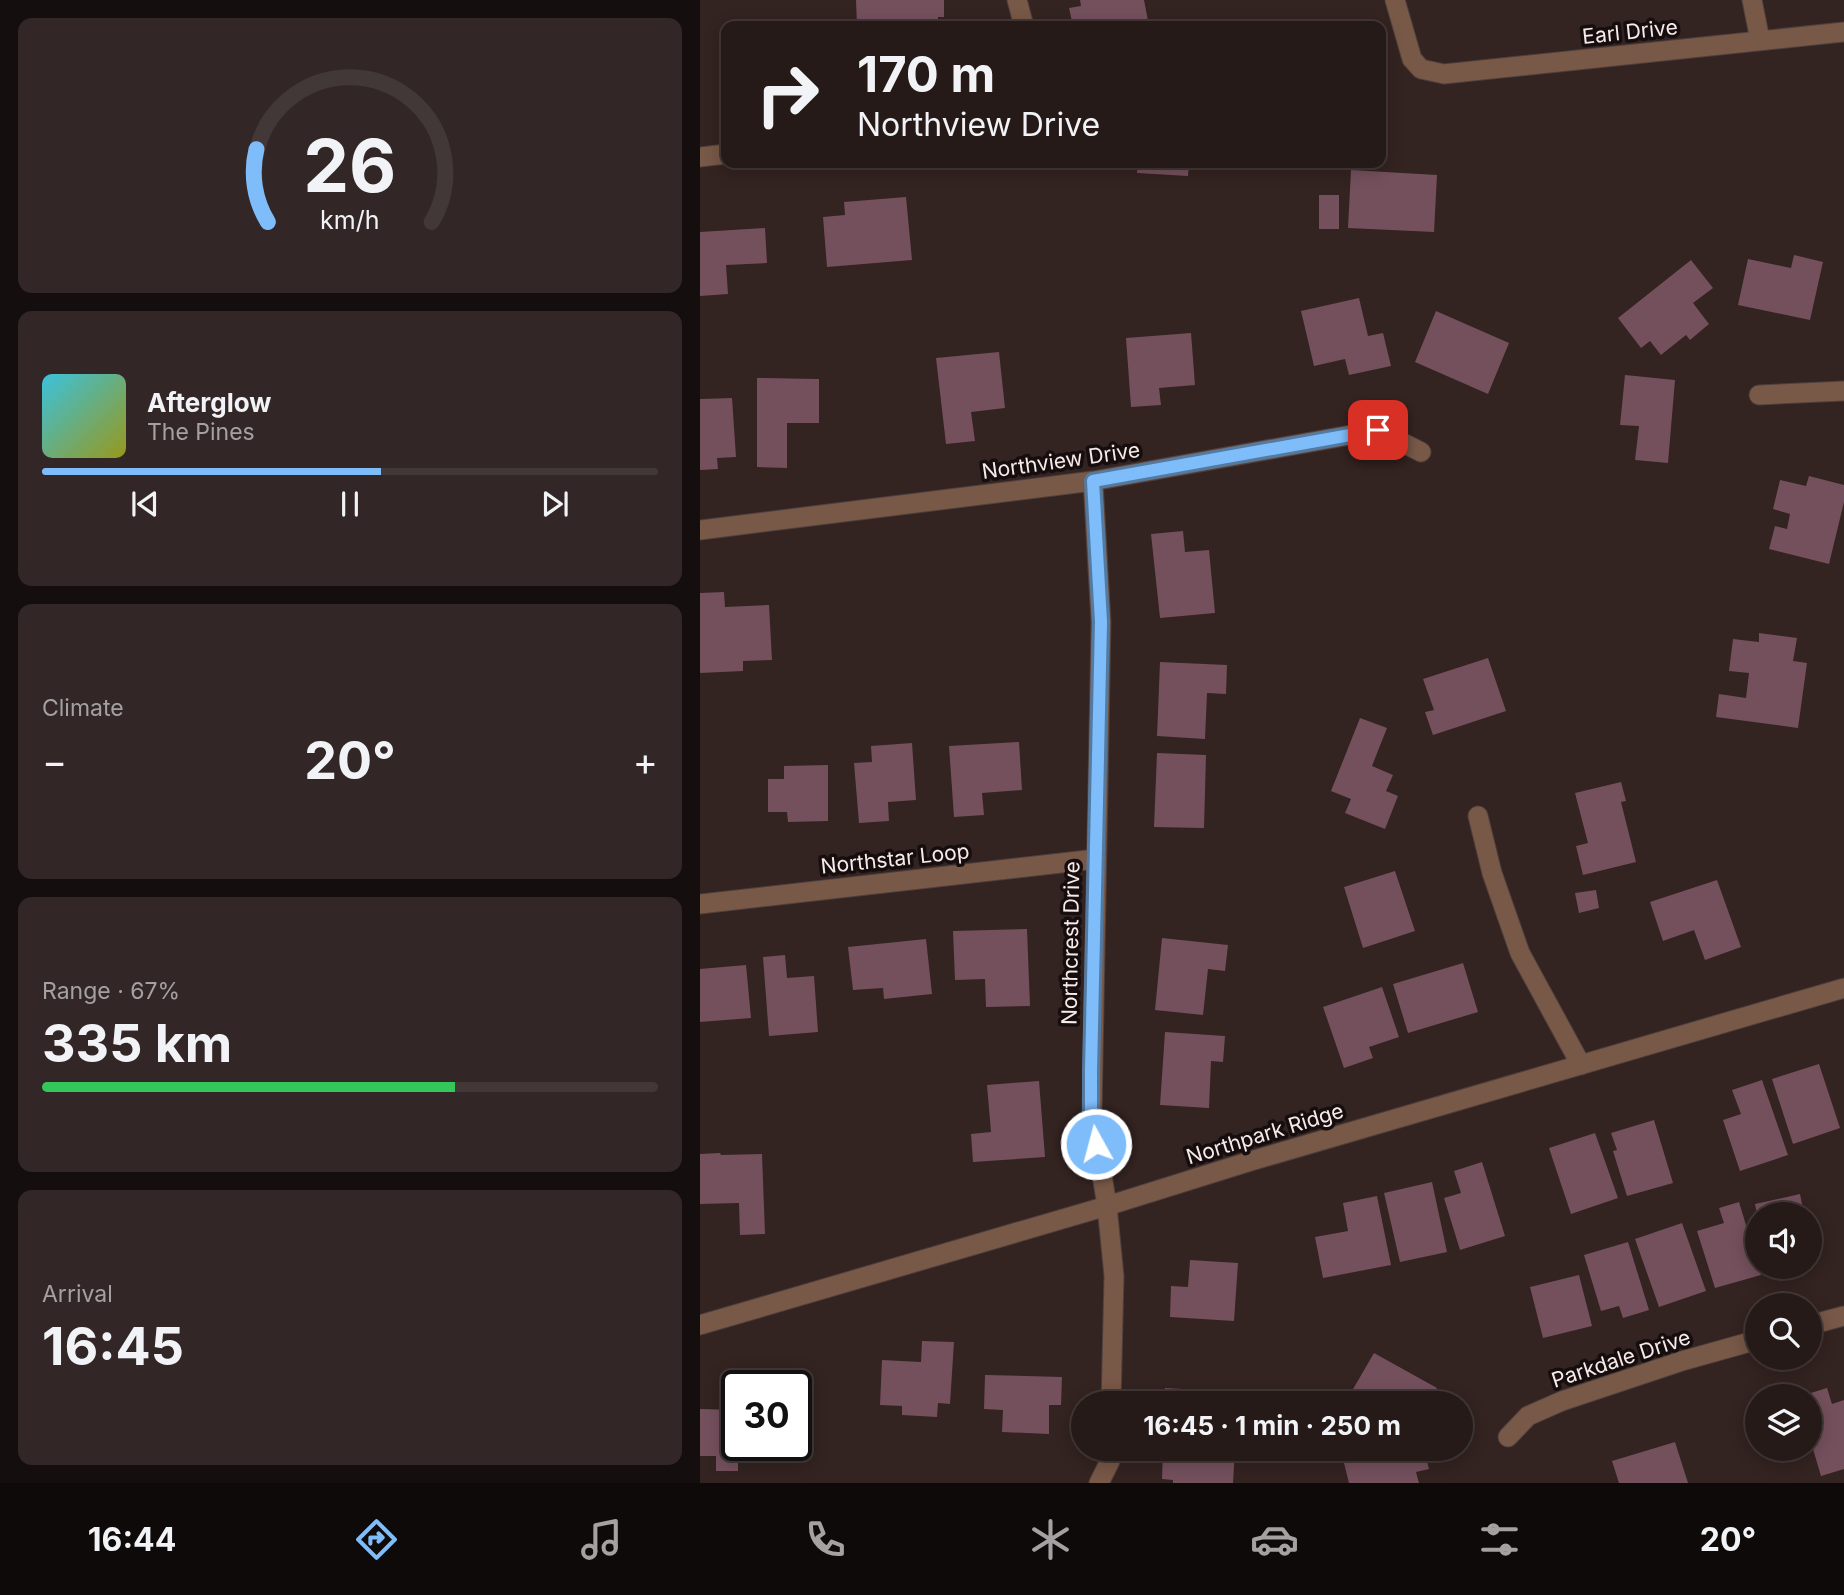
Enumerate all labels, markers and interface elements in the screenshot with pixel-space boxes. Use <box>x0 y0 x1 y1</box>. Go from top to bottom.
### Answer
street label: Earl Drive <box>1581 14 1679 49</box>
text: 170 m <box>857 45 995 104</box>
icon: right <box>742 49 833 140</box>
text: Northview Drive <box>857 105 1100 144</box>
text: 26 <box>303 121 397 210</box>
text: km/h <box>320 204 380 234</box>
text: Afterglow <box>147 387 271 418</box>
pin <box>1348 400 1408 460</box>
icon: arrive <box>1359 411 1397 449</box>
text: The Pines <box>147 418 255 446</box>
street label: Northview Drive <box>980 437 1142 484</box>
icon: previous <box>126 485 164 523</box>
icon: pause <box>331 485 369 523</box>
icon: next <box>536 485 574 523</box>
text: Climate <box>42 694 124 722</box>
text: 20° <box>304 729 396 792</box>
text: − <box>42 738 67 784</box>
text: + <box>633 738 658 784</box>
street label: Northstar Loop <box>819 838 971 879</box>
street label: Northcrest Drive <box>1057 861 1084 1025</box>
text: Range · 67% <box>42 977 180 1005</box>
text: 335 km <box>42 1012 232 1075</box>
street label: Northpark Ridge <box>1183 1098 1346 1169</box>
position arrow <box>1059 1107 1133 1181</box>
map controls <box>1745 1202 1822 1461</box>
button: sound <box>1745 1202 1822 1279</box>
text: Arrival <box>42 1280 113 1308</box>
button: search <box>1745 1293 1822 1370</box>
text: 16:45 <box>42 1315 184 1378</box>
street label: Parkdale Drive <box>1548 1324 1693 1393</box>
speed limit sign: 30 <box>721 1370 812 1461</box>
button: layers <box>1745 1384 1822 1461</box>
text: 16:45 · 1 min · 250 m <box>1143 1410 1401 1441</box>
icon: directions <box>352 1515 401 1564</box>
icon: music <box>577 1515 626 1564</box>
icon: phone <box>801 1515 850 1564</box>
icon: climate <box>1026 1515 1075 1564</box>
icon: car <box>1250 1515 1299 1564</box>
icon: filters <box>1475 1515 1524 1564</box>
text: 16:44 <box>88 1520 176 1559</box>
text: 20° <box>1700 1520 1756 1559</box>

